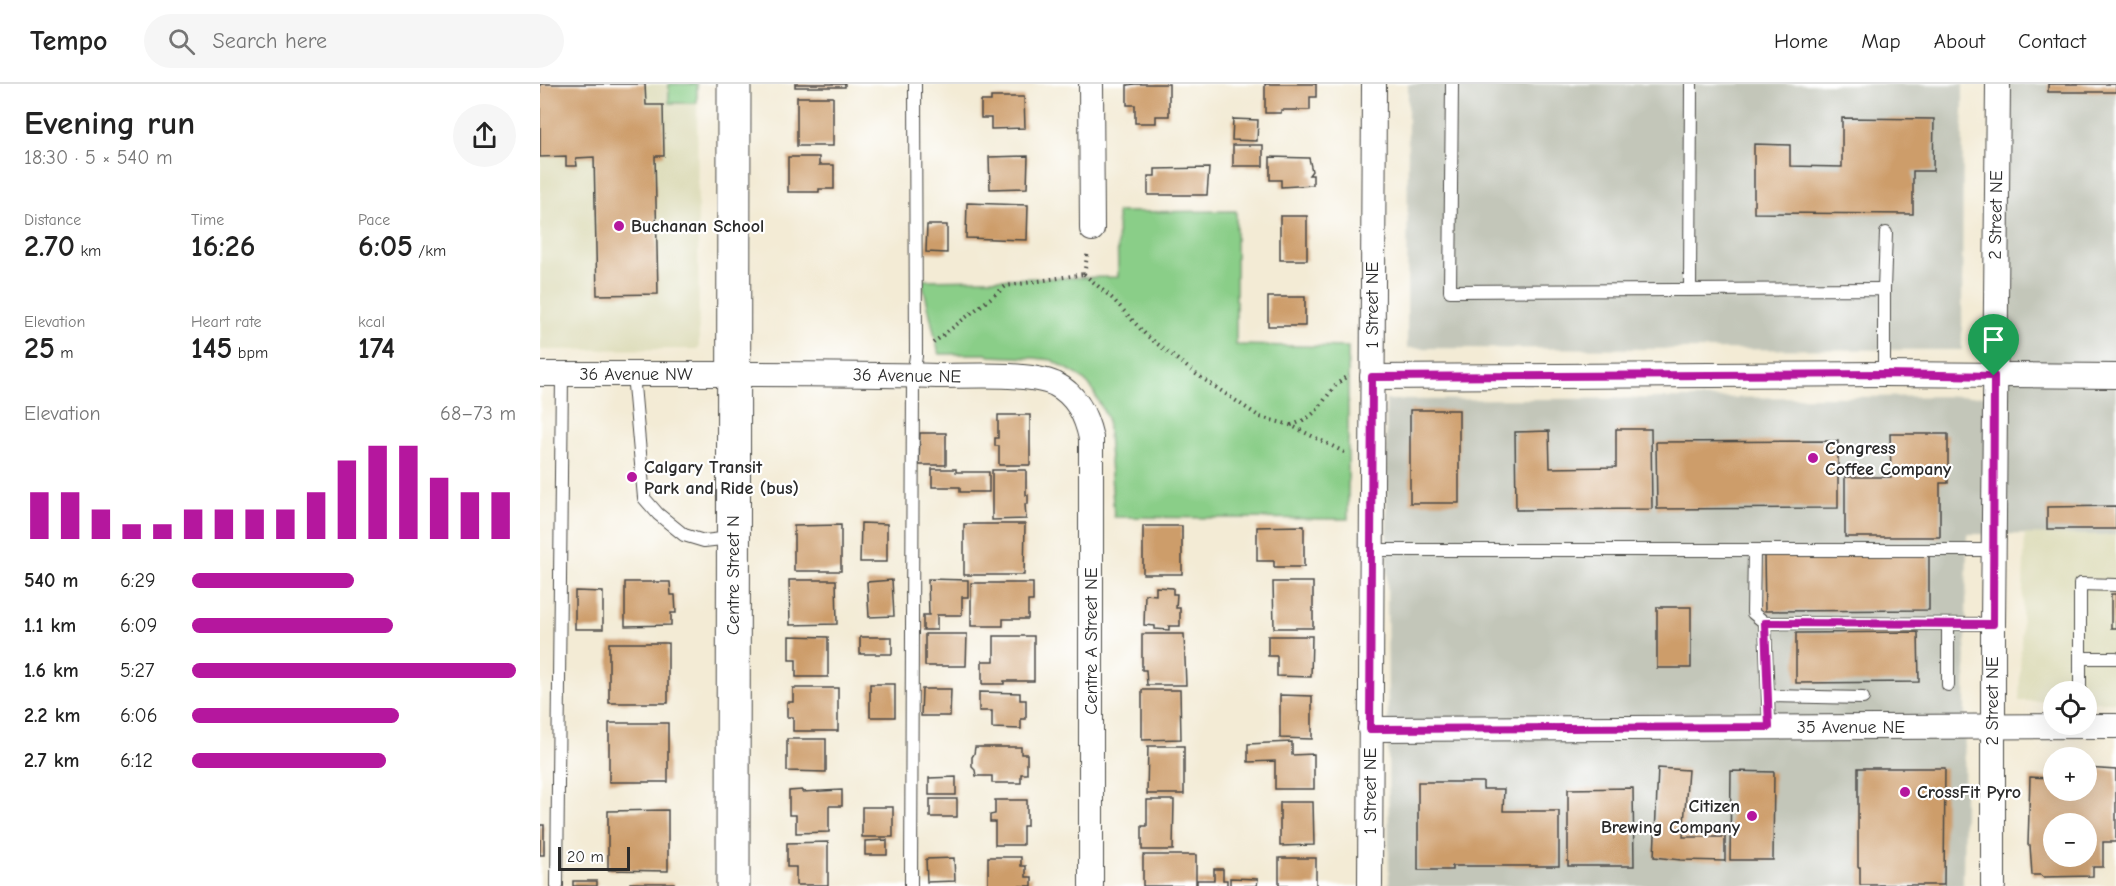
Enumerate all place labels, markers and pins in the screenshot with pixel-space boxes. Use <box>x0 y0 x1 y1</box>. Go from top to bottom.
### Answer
place label: Buchanan School <box>631 216 764 237</box>
marker: Buchanan School <box>612 219 626 233</box>
pin <box>1968 314 2019 376</box>
place label: Congress Coffee Company <box>1825 438 1952 480</box>
marker: Congress Coffee Company <box>1806 451 1820 465</box>
place label: Calgary Transit Park and Ride (bus) <box>644 457 799 499</box>
marker: Calgary Transit Park and Ride (bus) <box>625 470 639 484</box>
place label: CrossFit Pyro <box>1917 782 2021 803</box>
marker: CrossFit Pyro <box>1898 785 1912 799</box>
place label: Citizen Brewing Company <box>1601 796 1741 838</box>
marker: Citizen Brewing Company <box>1745 809 1759 823</box>

